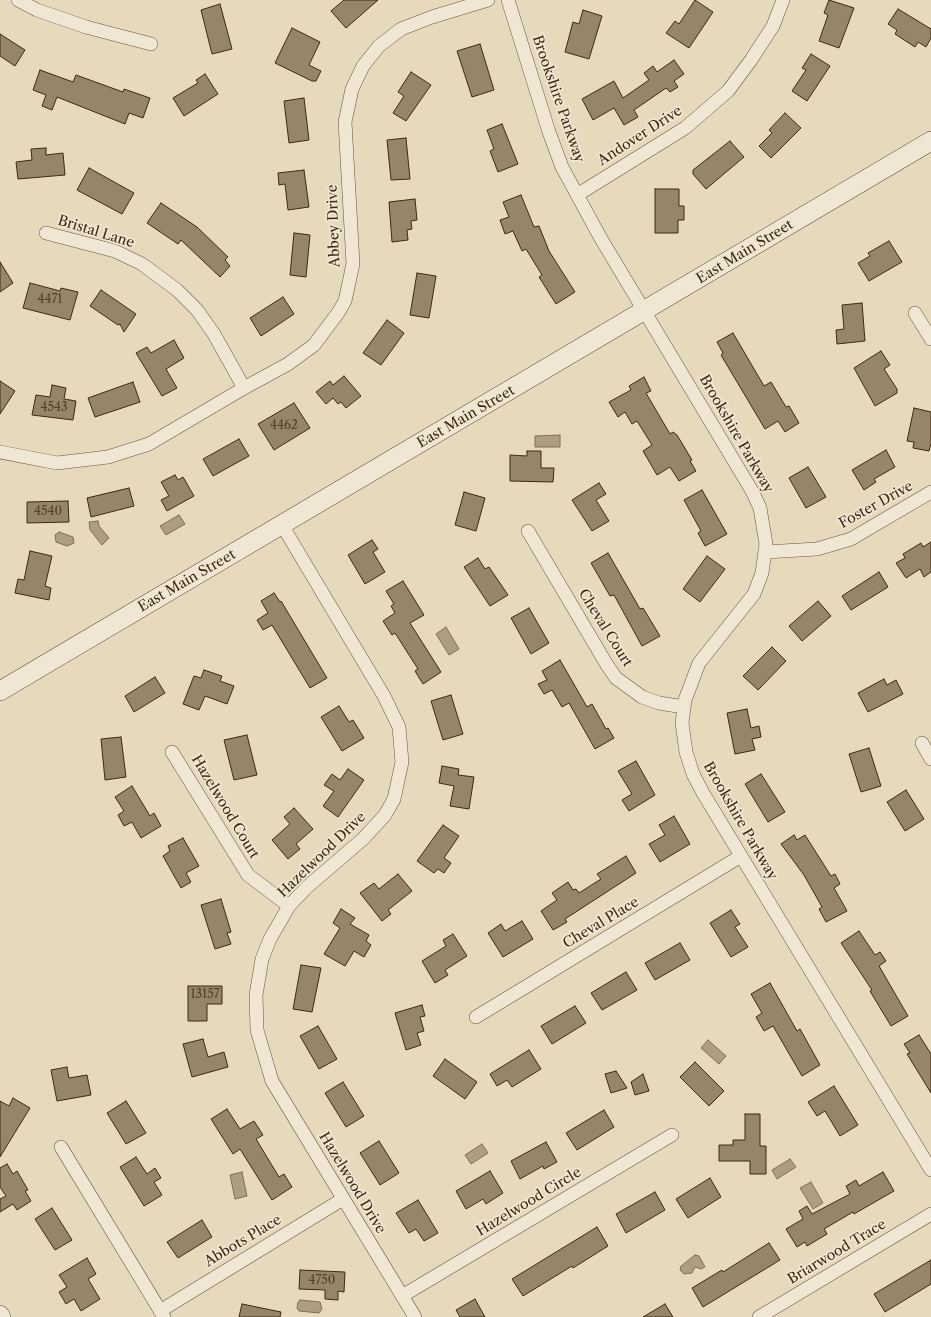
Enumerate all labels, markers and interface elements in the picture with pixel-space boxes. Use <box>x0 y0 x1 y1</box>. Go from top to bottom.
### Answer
street label: Brookshire Parkway <box>528 33 588 165</box>
street label: Andover Drive <box>595 103 685 169</box>
street label: Abbey Drive <box>324 184 344 268</box>
street label: Bristal Lane <box>56 212 136 252</box>
street label: East Main Street <box>694 217 796 287</box>
house number: 4471 <box>38 293 62 307</box>
street label: Brookshire Parkway <box>695 372 777 496</box>
street label: East Main Street <box>414 382 518 452</box>
house number: 4543 <box>41 401 67 415</box>
house number: 4462 <box>270 419 298 433</box>
street label: Foster Drive <box>836 478 916 532</box>
house number: 4540 <box>34 505 62 519</box>
street label: East Main Street <box>135 546 239 616</box>
street label: Cheval Court <box>574 586 636 670</box>
street label: Hazelwood Court <box>187 752 263 862</box>
street label: Brookshire Parkway <box>699 759 781 883</box>
street label: Hazelwood Drive <box>275 809 369 901</box>
street label: Cheval Place <box>560 894 642 952</box>
house number: 13157 <box>190 988 220 1002</box>
street label: Hazelwood Drive <box>315 1129 389 1237</box>
street label: Hazelwood Circle <box>474 1164 584 1240</box>
street label: Abbots Place <box>202 1211 284 1271</box>
street label: Briarwood Trace <box>785 1216 889 1288</box>
house number: 4750 <box>309 1274 335 1288</box>

